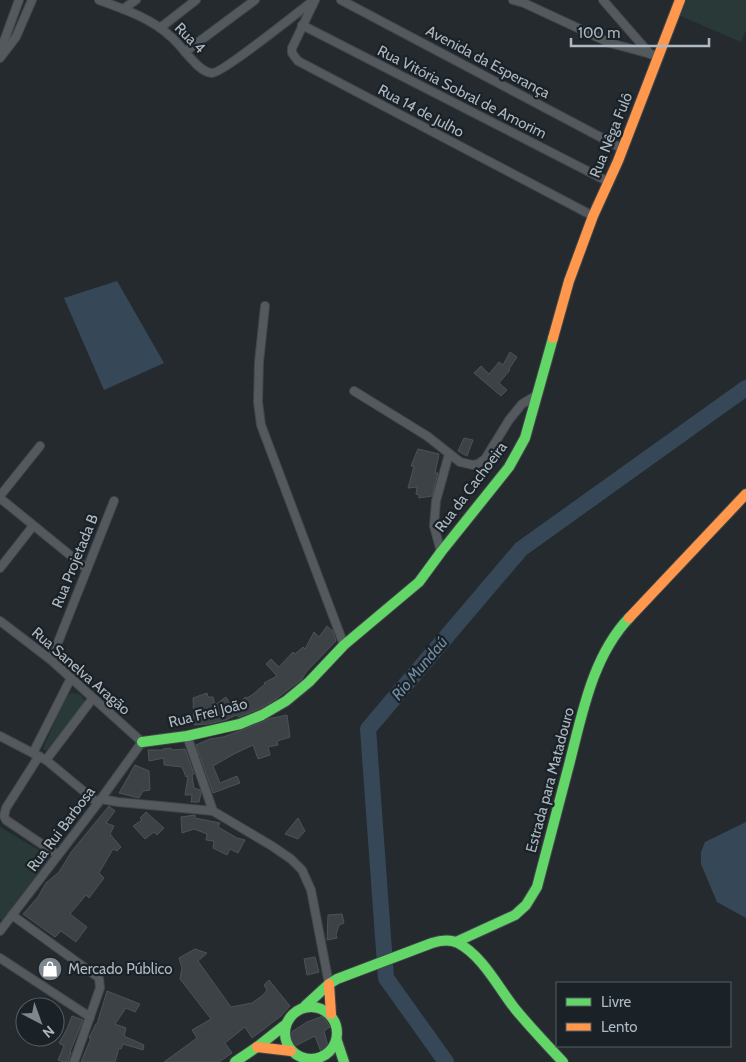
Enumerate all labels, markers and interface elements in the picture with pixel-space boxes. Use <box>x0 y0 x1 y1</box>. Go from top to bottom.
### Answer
scale bar <box>571 15 708 47</box>
street label: Rua 4 <box>171 19 209 57</box>
street label: Avenida da Esperança <box>423 22 554 103</box>
text: 100 m <box>578 24 620 42</box>
street label: Rua Vitória Sobral de Amorim <box>375 41 549 143</box>
street label: Rua 14 de Julho <box>375 81 467 141</box>
street label: Rua Nêga Fulô <box>586 90 636 180</box>
street label: Rua da Cachoeira <box>431 438 511 536</box>
street label: Rua Projetada B <box>48 511 102 611</box>
street label: Rua Sanelva Aragão <box>28 623 134 719</box>
water label: Rio Mundaú <box>387 633 451 704</box>
street label: Rua Frei João <box>167 695 249 731</box>
street label: Estrada para Matadouro <box>522 705 578 855</box>
street label: Rua Rui Barbosa <box>23 782 99 875</box>
shop icon: Mercado Público <box>37 956 63 982</box>
place label: Mercado Público <box>68 960 173 978</box>
legend <box>556 982 731 1047</box>
text: Livre <box>601 993 632 1011</box>
north arrow <box>15 997 65 1047</box>
text: Lento <box>601 1018 638 1036</box>
text: N <box>39 1022 58 1042</box>

